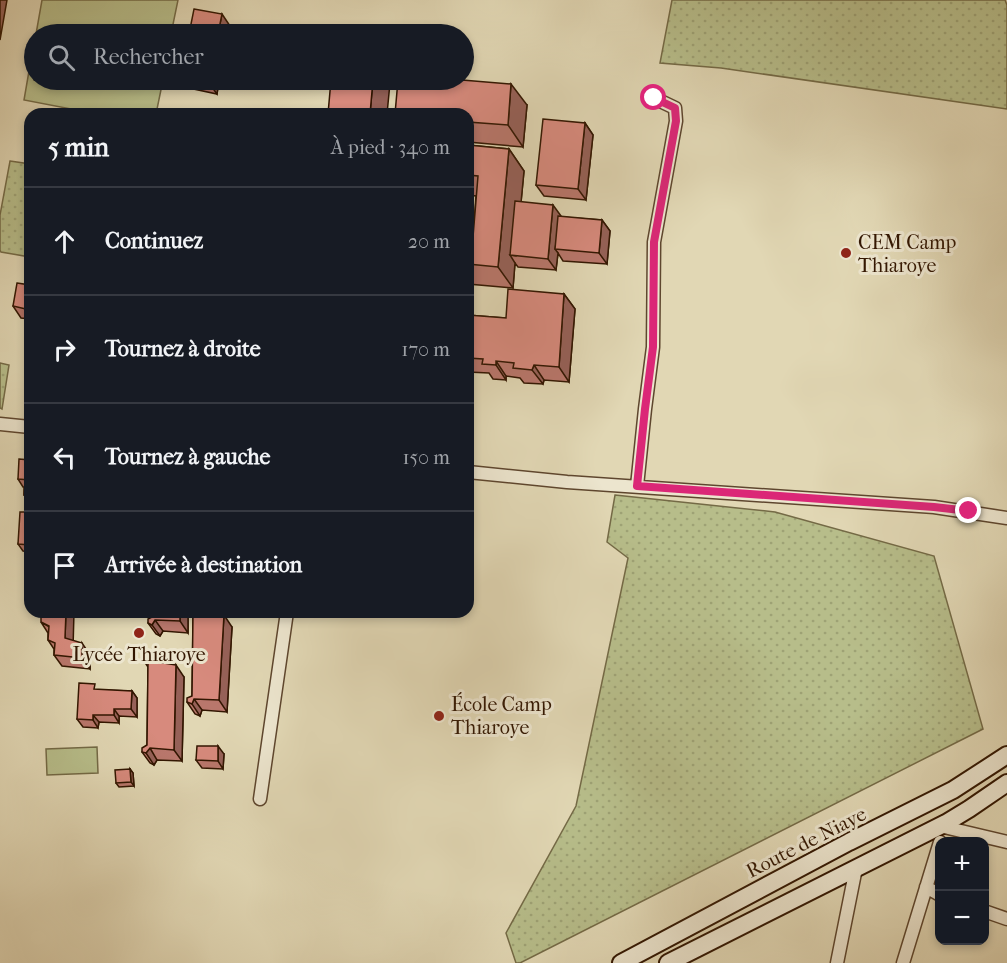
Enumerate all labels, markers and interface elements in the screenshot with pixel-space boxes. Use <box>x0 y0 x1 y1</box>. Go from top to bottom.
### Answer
search box <box>24 24 474 90</box>
icon: search <box>45 41 78 74</box>
text: Rechercher <box>93 44 204 70</box>
route start <box>640 84 666 110</box>
text: 5 min <box>48 132 109 163</box>
text: À pied · 340 m <box>331 136 450 159</box>
icon: ahead <box>48 225 81 258</box>
text: Continuez <box>105 228 203 254</box>
text: 20 m <box>408 230 450 253</box>
place label: CEM Camp Thiaroye <box>858 231 957 277</box>
marker: CEM Camp Thiaroye <box>839 246 853 260</box>
icon: right <box>48 333 81 366</box>
text: Tournez à droite <box>105 336 261 362</box>
text: 170 m <box>401 338 450 361</box>
icon: left <box>48 441 81 474</box>
text: Tournez à gauche <box>105 444 270 470</box>
text: 150 m <box>402 446 450 469</box>
route end <box>955 497 981 523</box>
icon: arrive <box>48 549 81 582</box>
text: Arrivée à destination <box>105 552 302 578</box>
marker: Lycée Thiaroye <box>132 626 146 640</box>
place label: Lycée Thiaroye <box>72 643 206 666</box>
place label: École Camp Thiaroye <box>451 692 552 739</box>
marker: École Camp Thiaroye <box>432 709 446 723</box>
street label: Route de Niaye <box>742 802 870 883</box>
map controls <box>935 837 989 945</box>
button: + <box>935 837 989 891</box>
button: − <box>935 891 989 945</box>

